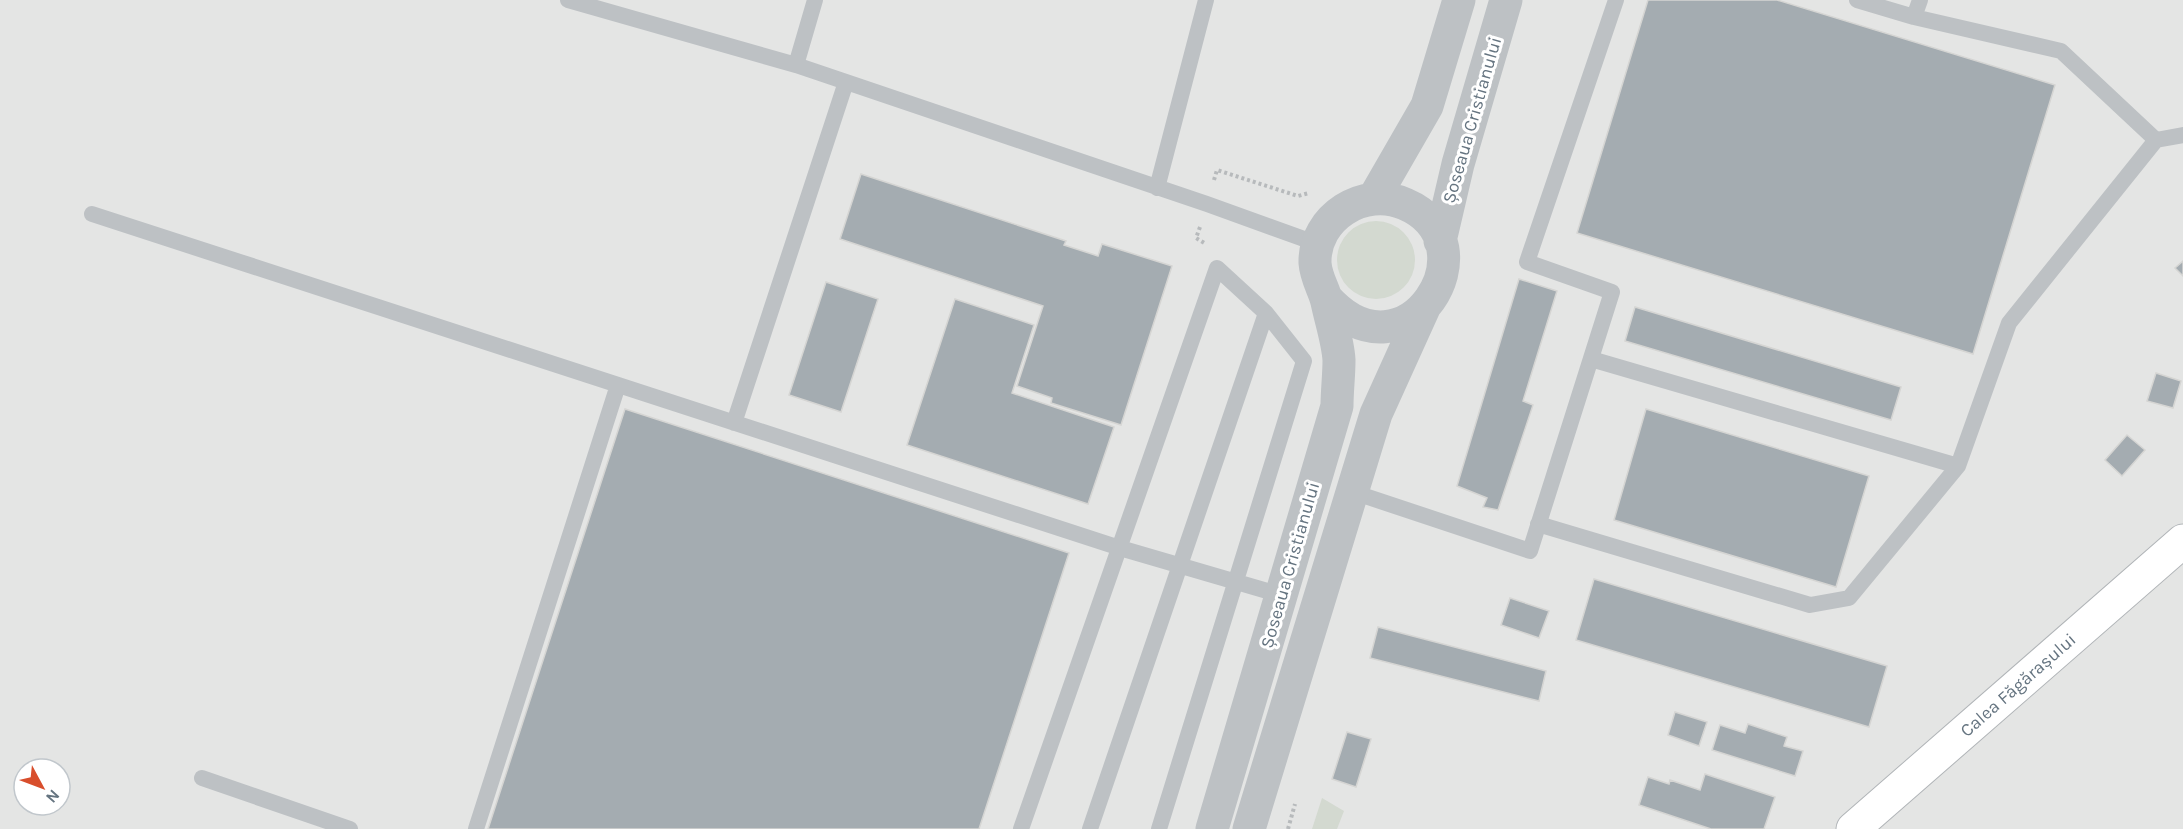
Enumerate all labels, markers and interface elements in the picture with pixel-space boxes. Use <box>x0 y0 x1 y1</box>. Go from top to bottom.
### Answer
street label: Șoseaua Cristianului <box>1438 34 1506 206</box>
street label: Șoseaua Cristianului <box>1256 479 1324 651</box>
street label: Calea Făgărașului <box>1956 629 2080 741</box>
north arrow <box>12 757 72 817</box>
text: N <box>42 786 64 807</box>

